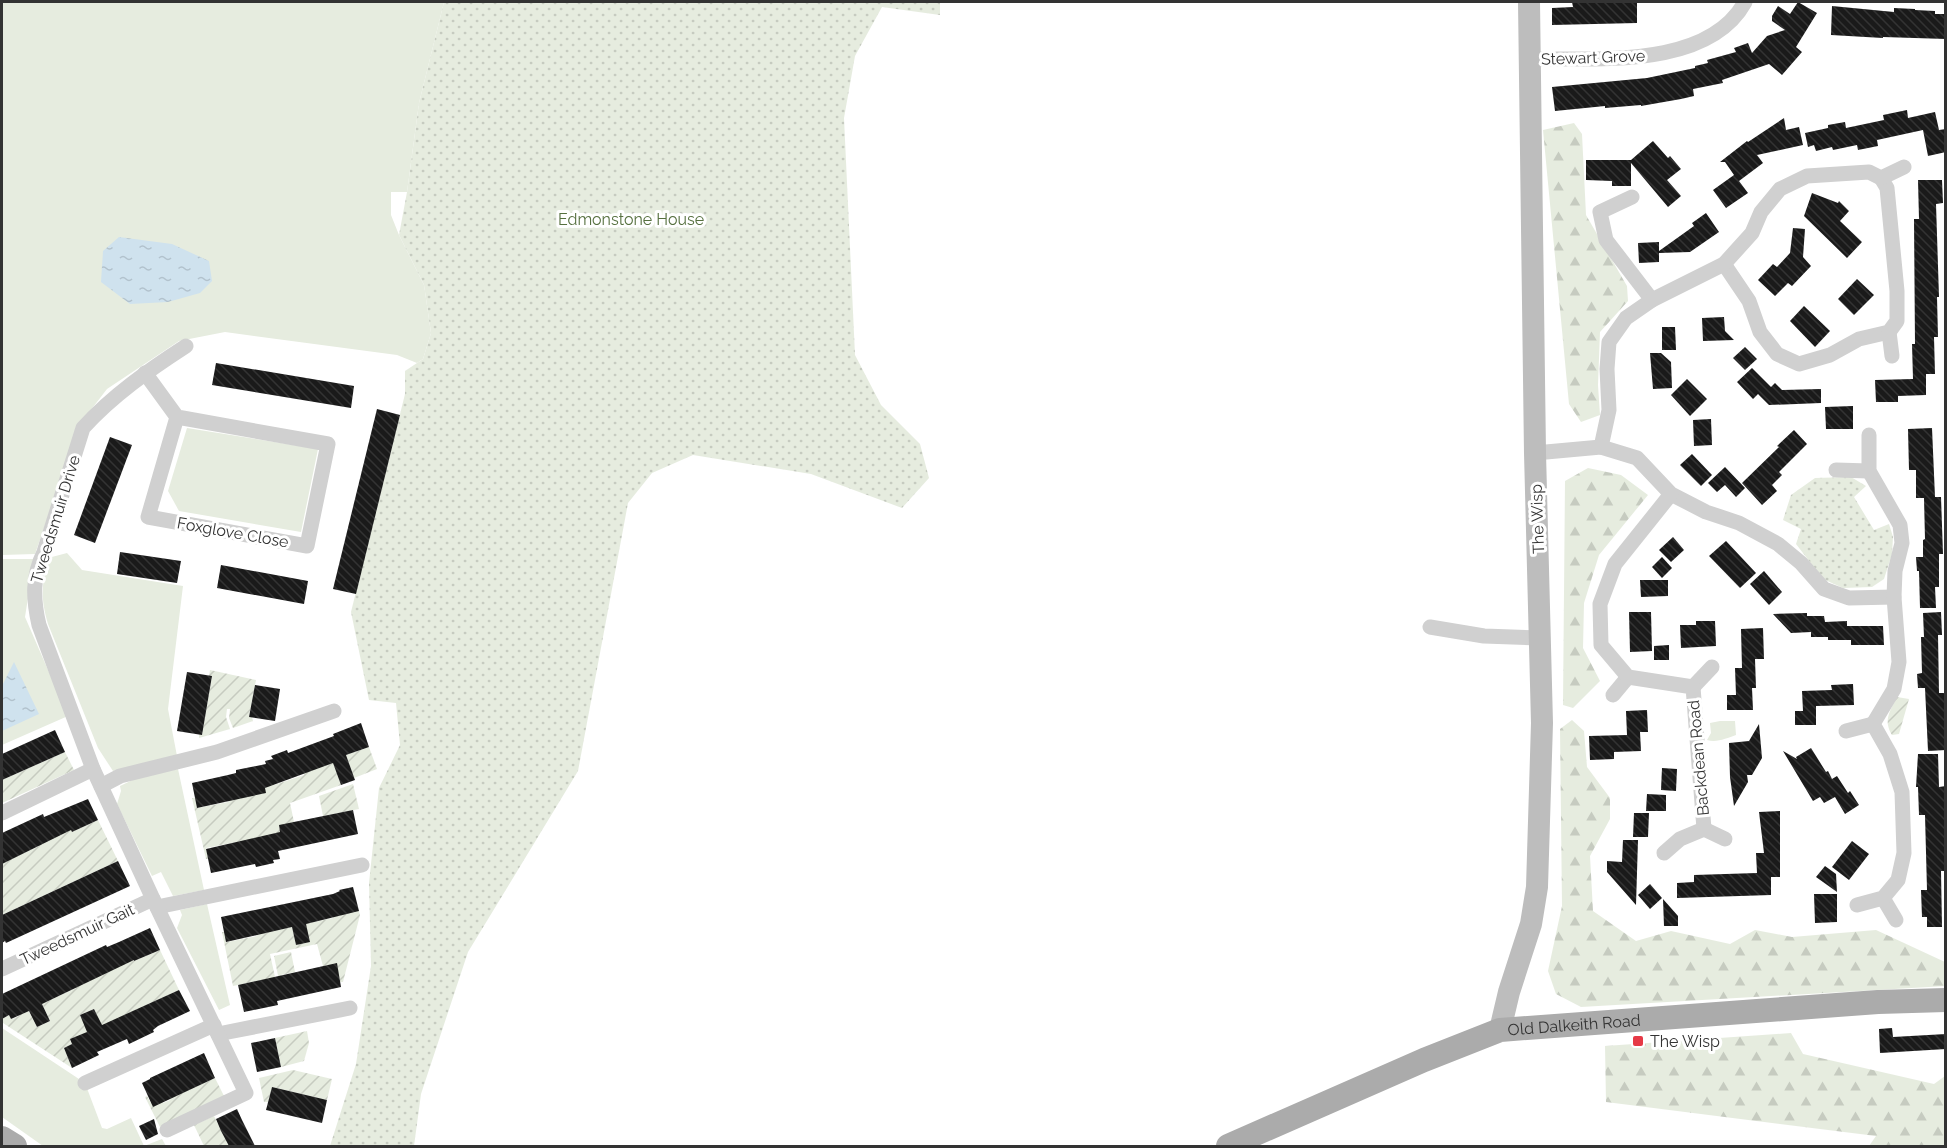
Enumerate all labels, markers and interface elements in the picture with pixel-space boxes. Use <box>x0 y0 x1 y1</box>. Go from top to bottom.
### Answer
street label: Stewart Grove <box>1541 46 1645 69</box>
park label: Edmonstone House <box>558 210 704 229</box>
street label: Tweedsmuir Drive <box>27 453 84 585</box>
street label: The Wisp <box>1527 484 1548 554</box>
street label: Foxglove Close <box>176 513 290 552</box>
street label: Backdean Road <box>1684 699 1713 817</box>
street label: Tweedsmuir Gait <box>17 899 138 969</box>
street label: Old Dalkeith Road <box>1507 1011 1641 1039</box>
place label: The Wisp <box>1650 1032 1720 1051</box>
marker: The Wisp <box>1631 1034 1645 1048</box>

